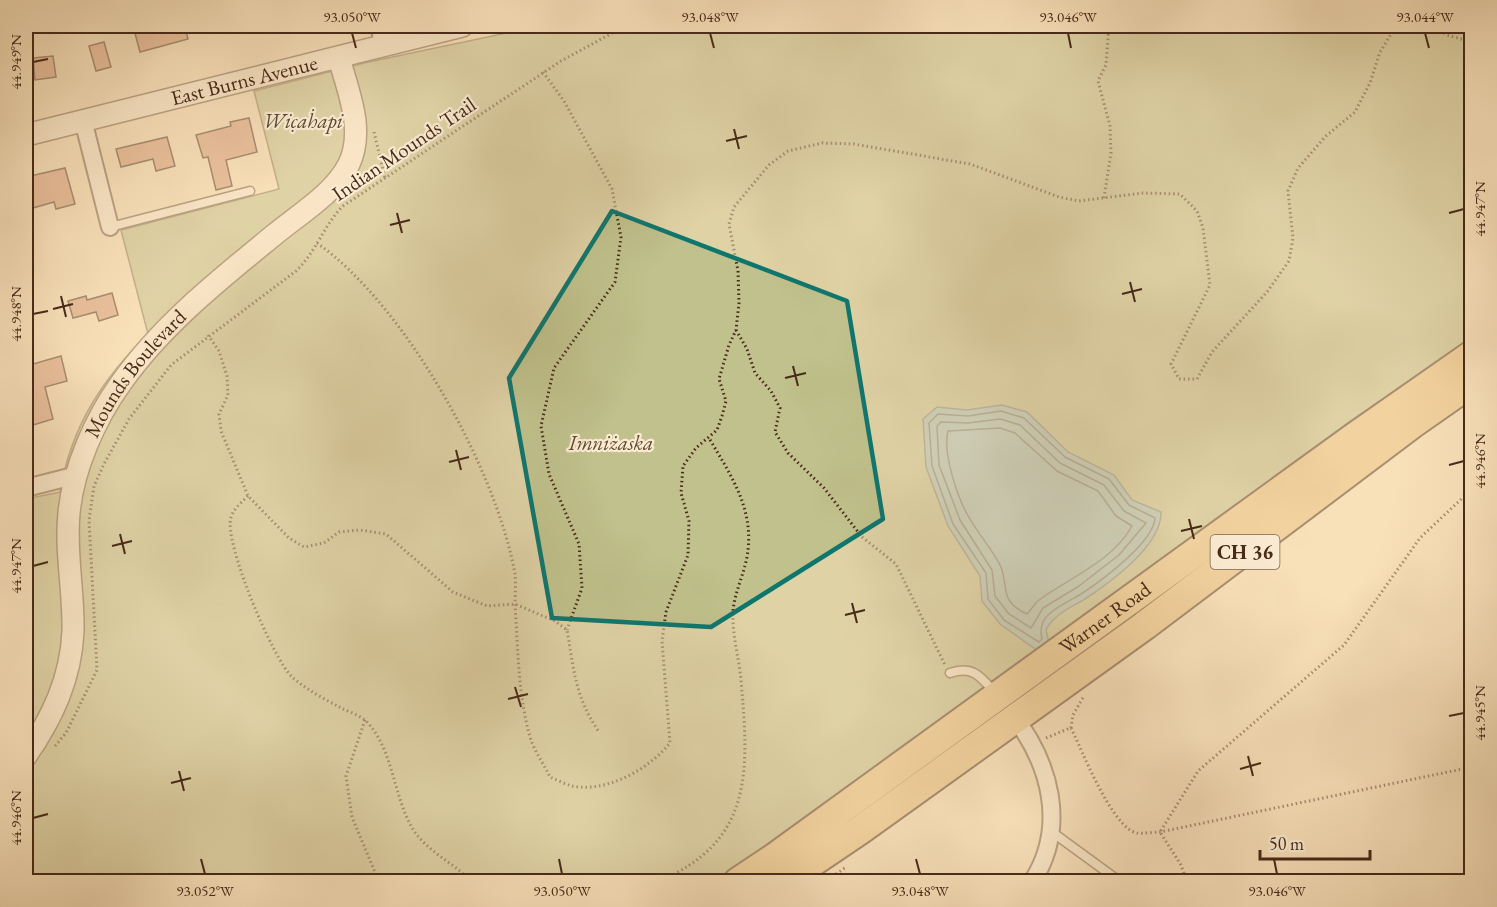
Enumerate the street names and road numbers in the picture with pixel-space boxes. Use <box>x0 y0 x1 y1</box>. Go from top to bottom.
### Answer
street label: East Burns Avenue <box>168 49 320 111</box>
street label: Indian Mounds Trail <box>327 90 481 207</box>
street label: Mounds Boulevard <box>78 303 192 442</box>
road number: CH 36 <box>1210 535 1280 569</box>
street label: Warner Road <box>1053 575 1156 660</box>

